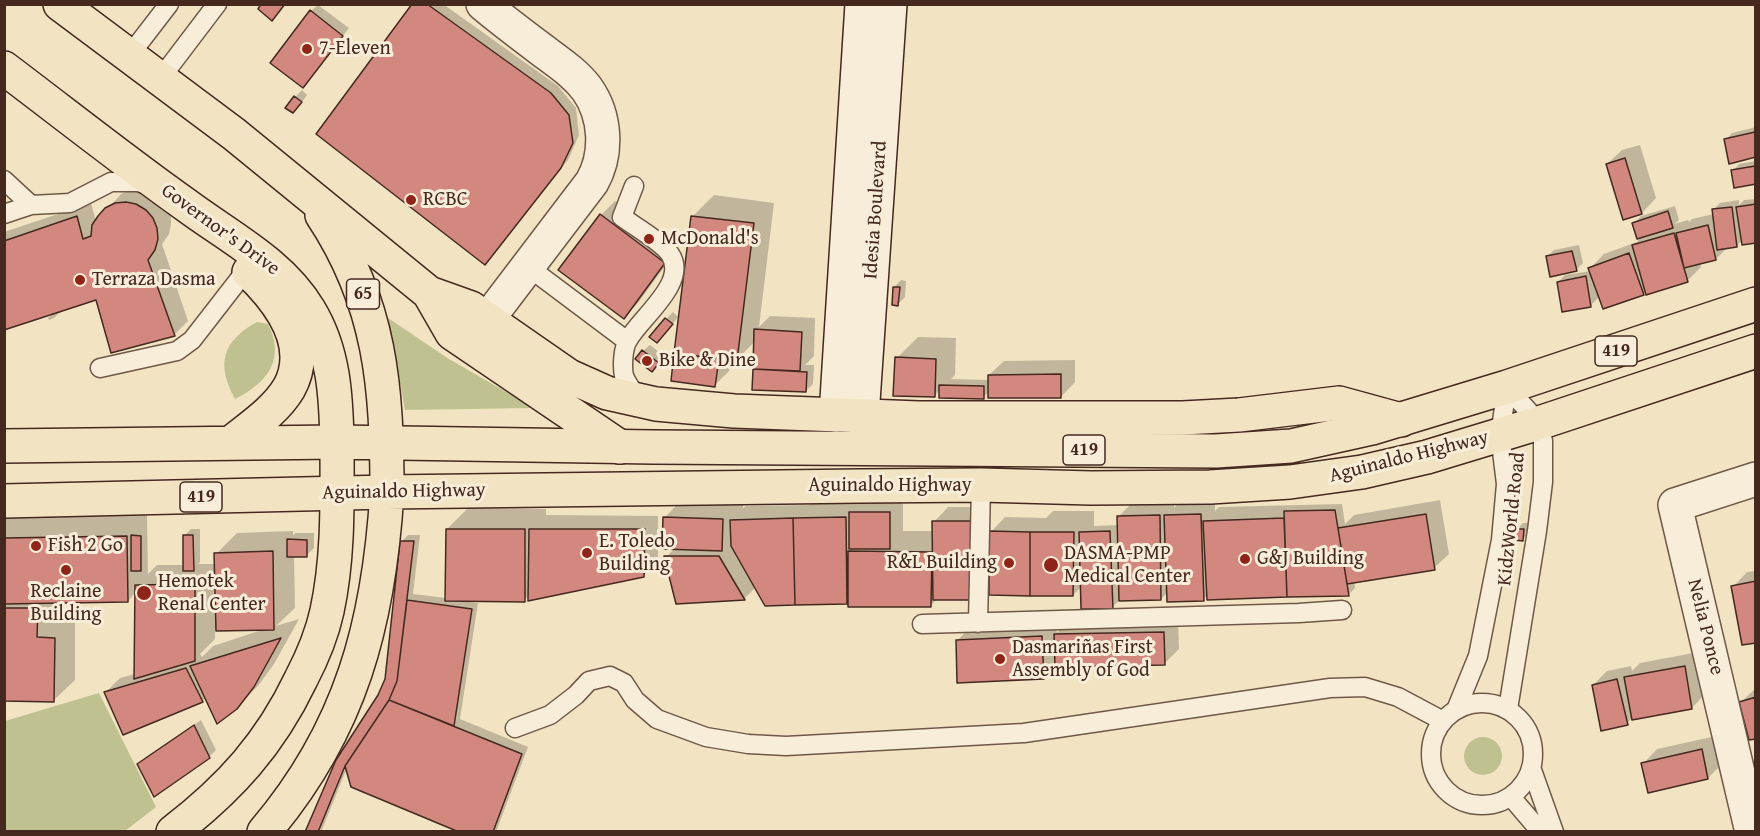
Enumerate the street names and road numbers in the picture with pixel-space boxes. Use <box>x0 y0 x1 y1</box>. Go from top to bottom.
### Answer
street label: Idesia Boulevard <box>859 140 893 280</box>
street label: Governor's Drive <box>156 179 284 281</box>
road number: 65 <box>346 279 380 309</box>
road number: 419 <box>1595 336 1637 366</box>
street label: Aguinaldo Highway <box>1327 426 1491 488</box>
road number: 419 <box>1063 435 1105 465</box>
street label: KidzWorld Road <box>1493 451 1531 587</box>
street label: Aguinaldo Highway <box>808 474 972 498</box>
street label: Aguinaldo Highway <box>322 479 486 505</box>
road number: 419 <box>180 482 222 512</box>
street label: Nelia Ponce <box>1682 577 1728 677</box>

